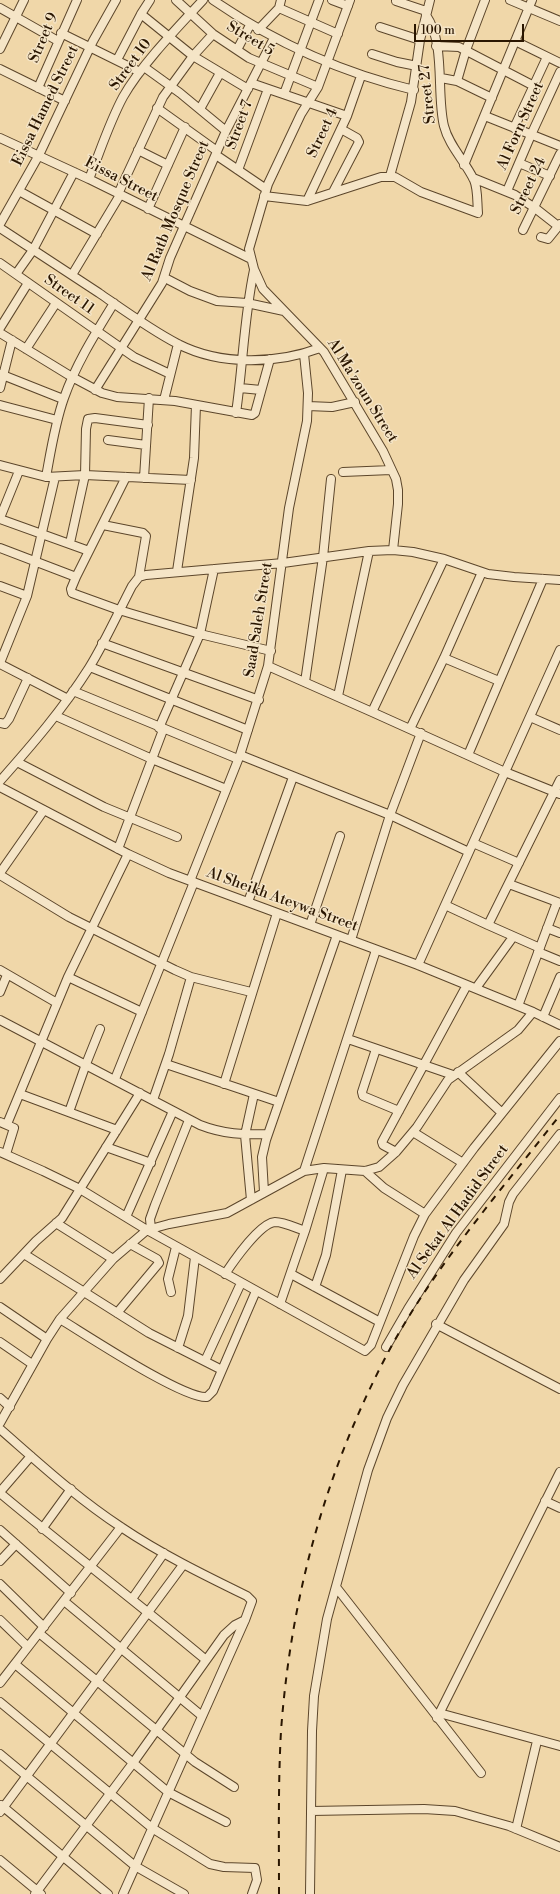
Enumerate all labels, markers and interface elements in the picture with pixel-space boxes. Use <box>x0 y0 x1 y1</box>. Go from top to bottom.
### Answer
street label: Street 9 <box>25 10 63 66</box>
scale bar <box>416 16 526 42</box>
street label: Street 5 <box>223 18 277 60</box>
text: 100 m <box>421 23 455 38</box>
street label: Street 10 <box>106 36 156 94</box>
street label: Eissa Hamed Street <box>9 43 83 169</box>
street label: Street 27 <box>416 63 440 125</box>
street label: Al Forn Street <box>494 79 548 173</box>
street label: Street 7 <box>223 98 257 152</box>
street label: Street 4 <box>304 105 342 161</box>
street label: Al Ratb Mosque Street <box>138 138 214 284</box>
street label: Eissa Street <box>81 154 161 206</box>
street label: Street 24 <box>507 154 551 218</box>
street label: Street 11 <box>40 271 98 319</box>
street label: Al Ma'zoun Street <box>323 336 401 446</box>
street label: Saad Saleh Street <box>241 561 277 679</box>
street label: Al Sheikh Ateywa Street <box>204 864 360 936</box>
street label: Al Sekat Al Hadid Street <box>403 1141 513 1283</box>

